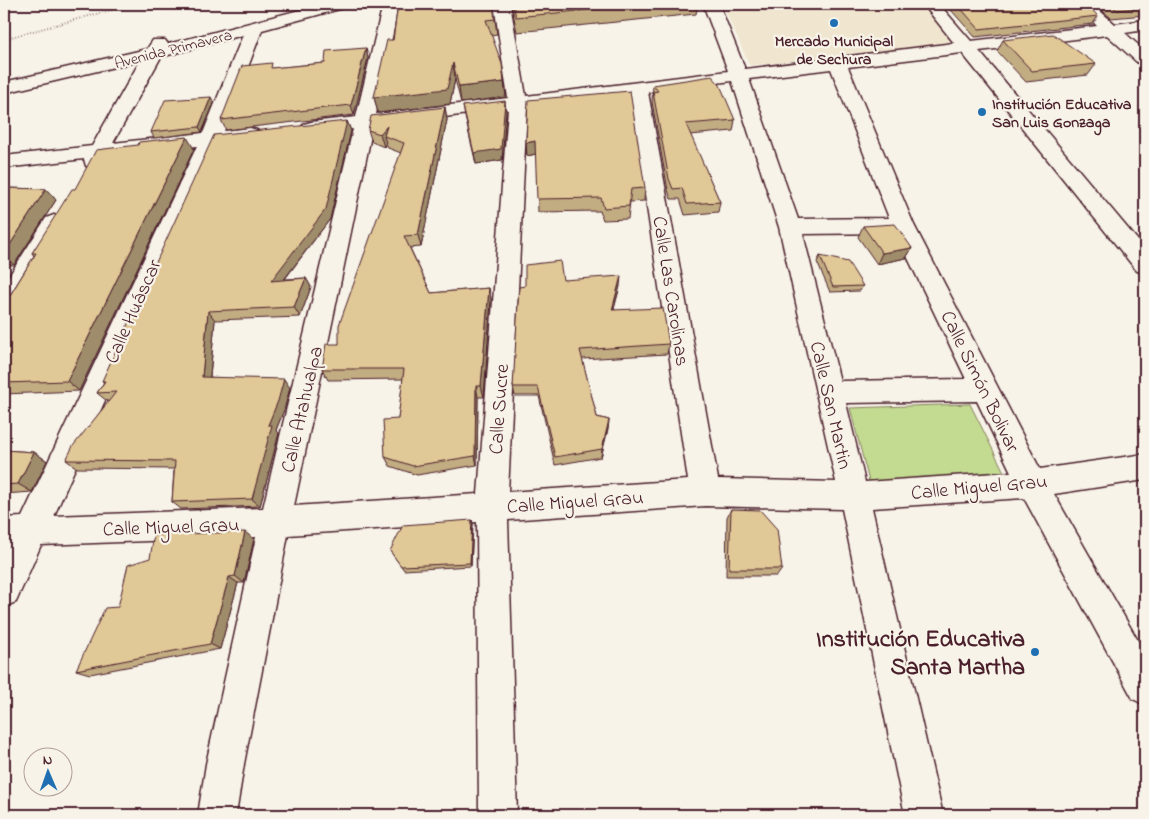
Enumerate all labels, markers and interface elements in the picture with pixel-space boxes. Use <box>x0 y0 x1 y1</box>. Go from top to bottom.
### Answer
marker: Mercado Municipal de Sechura <box>828 17 840 29</box>
street label: Avenida Primavera <box>112 24 235 76</box>
place label: Mercado Municipal de Sechura <box>775 30 894 72</box>
place label: Institución Educativa San Luis Gonzaga <box>992 93 1132 136</box>
marker: Institución Educativa San Luis Gonzaga <box>976 106 988 118</box>
street label: Calle Las Carolinas <box>643 214 696 368</box>
street label: Calle Huáscar <box>98 254 171 369</box>
street label: Calle Simón Bolivar <box>932 306 1026 459</box>
street label: Calle San Martin <box>801 339 858 472</box>
street label: Calle Atahualpa <box>275 343 332 476</box>
street label: Calle Sucre <box>483 363 518 455</box>
street label: Calle Miguel Grau <box>910 468 1049 510</box>
street label: Calle Miguel Grau <box>506 484 645 524</box>
street label: Calle Miguel Grau <box>102 512 240 546</box>
place label: Institución Educativa Santa Martha <box>816 623 1025 686</box>
marker: Institución Educativa Santa Martha <box>1029 646 1041 658</box>
north arrow <box>22 746 72 796</box>
text: N <box>43 750 53 771</box>

